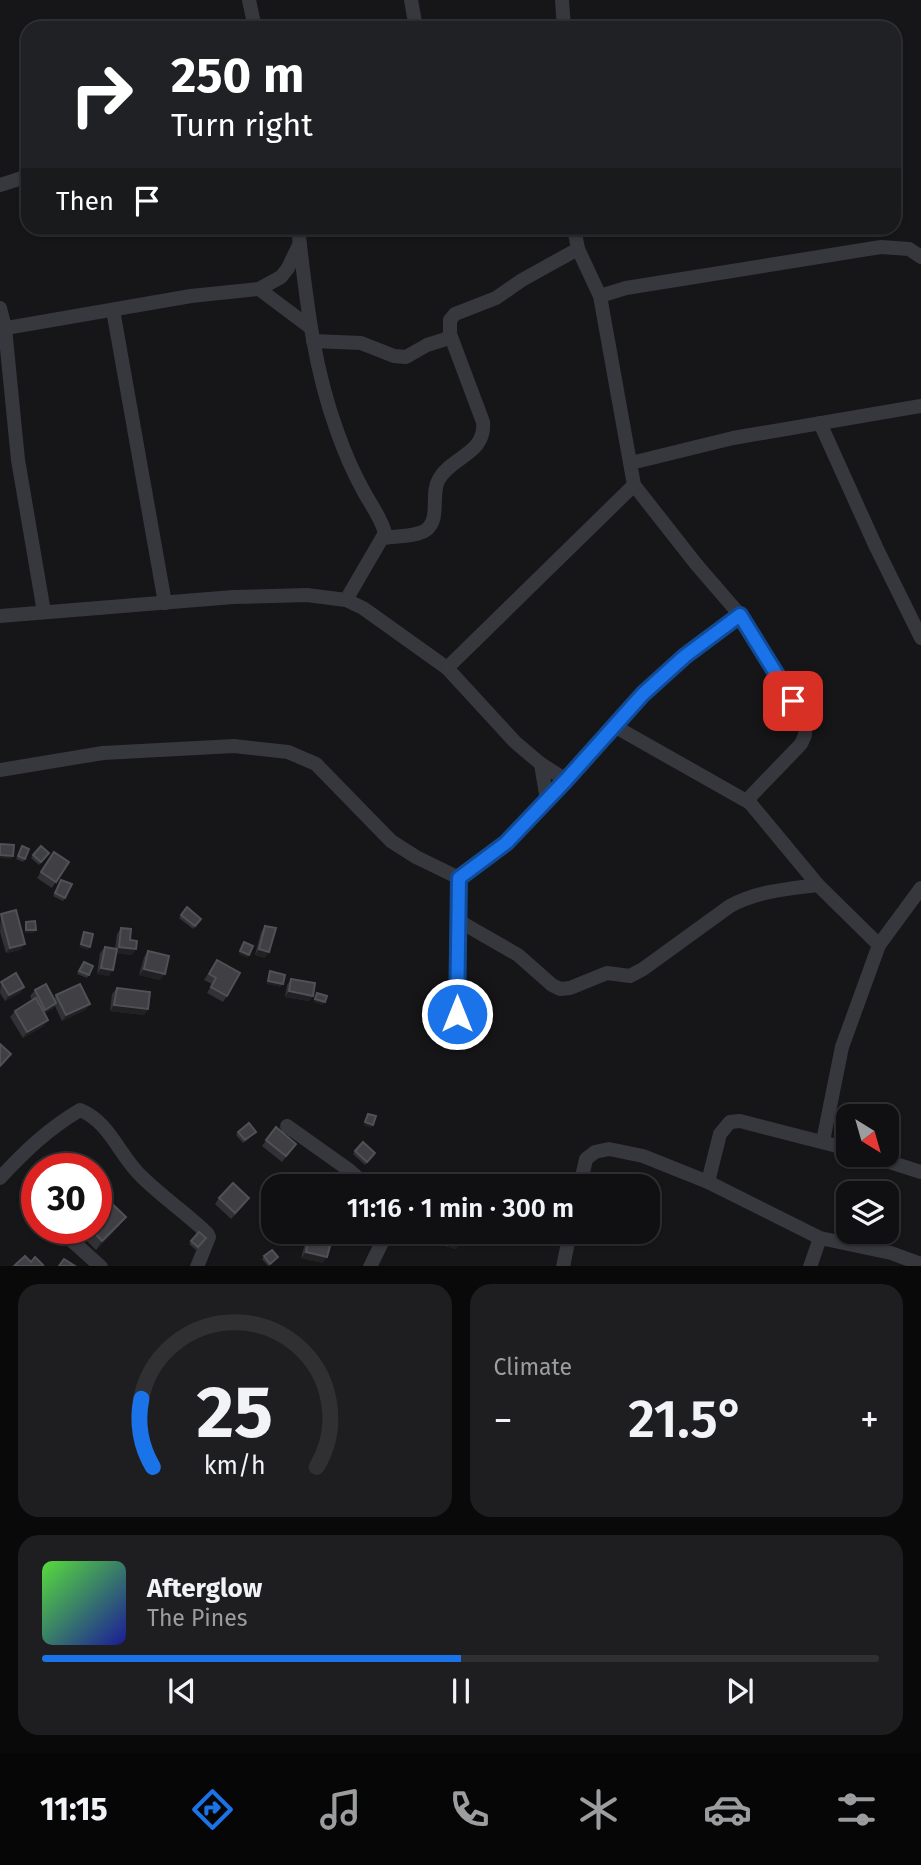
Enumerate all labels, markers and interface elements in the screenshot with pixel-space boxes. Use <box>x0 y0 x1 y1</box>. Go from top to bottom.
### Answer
text: 250 m <box>171 46 304 105</box>
icon: right <box>56 49 147 140</box>
text: Turn right <box>171 106 313 144</box>
icon: arrive <box>128 182 166 220</box>
text: Then <box>56 186 114 217</box>
pin <box>763 671 823 731</box>
icon: arrive <box>774 682 812 720</box>
position arrow <box>420 977 494 1051</box>
north arrow <box>836 1104 900 1167</box>
map controls <box>836 1104 899 1244</box>
speed limit sign: 30 <box>21 1153 112 1244</box>
button: layers <box>836 1181 899 1244</box>
text: 11:16 · 1 min · 300 m <box>347 1193 574 1224</box>
text: Climate <box>494 1353 572 1381</box>
text: 25 <box>196 1369 273 1456</box>
text: 21.5° <box>628 1388 744 1451</box>
text: − <box>494 1397 513 1443</box>
text: + <box>860 1397 879 1443</box>
text: km/h <box>204 1450 266 1480</box>
text: Afterglow <box>147 1573 262 1604</box>
text: The Pines <box>147 1604 248 1632</box>
icon: previous <box>163 1672 201 1710</box>
icon: pause <box>442 1672 480 1710</box>
icon: next <box>721 1672 759 1710</box>
icon: directions <box>188 1785 237 1834</box>
icon: music <box>316 1785 365 1834</box>
icon: phone <box>445 1785 494 1834</box>
icon: climate <box>574 1785 623 1834</box>
icon: car <box>703 1785 752 1834</box>
icon: filters <box>832 1785 881 1834</box>
text: 11:15 <box>40 1790 108 1828</box>

